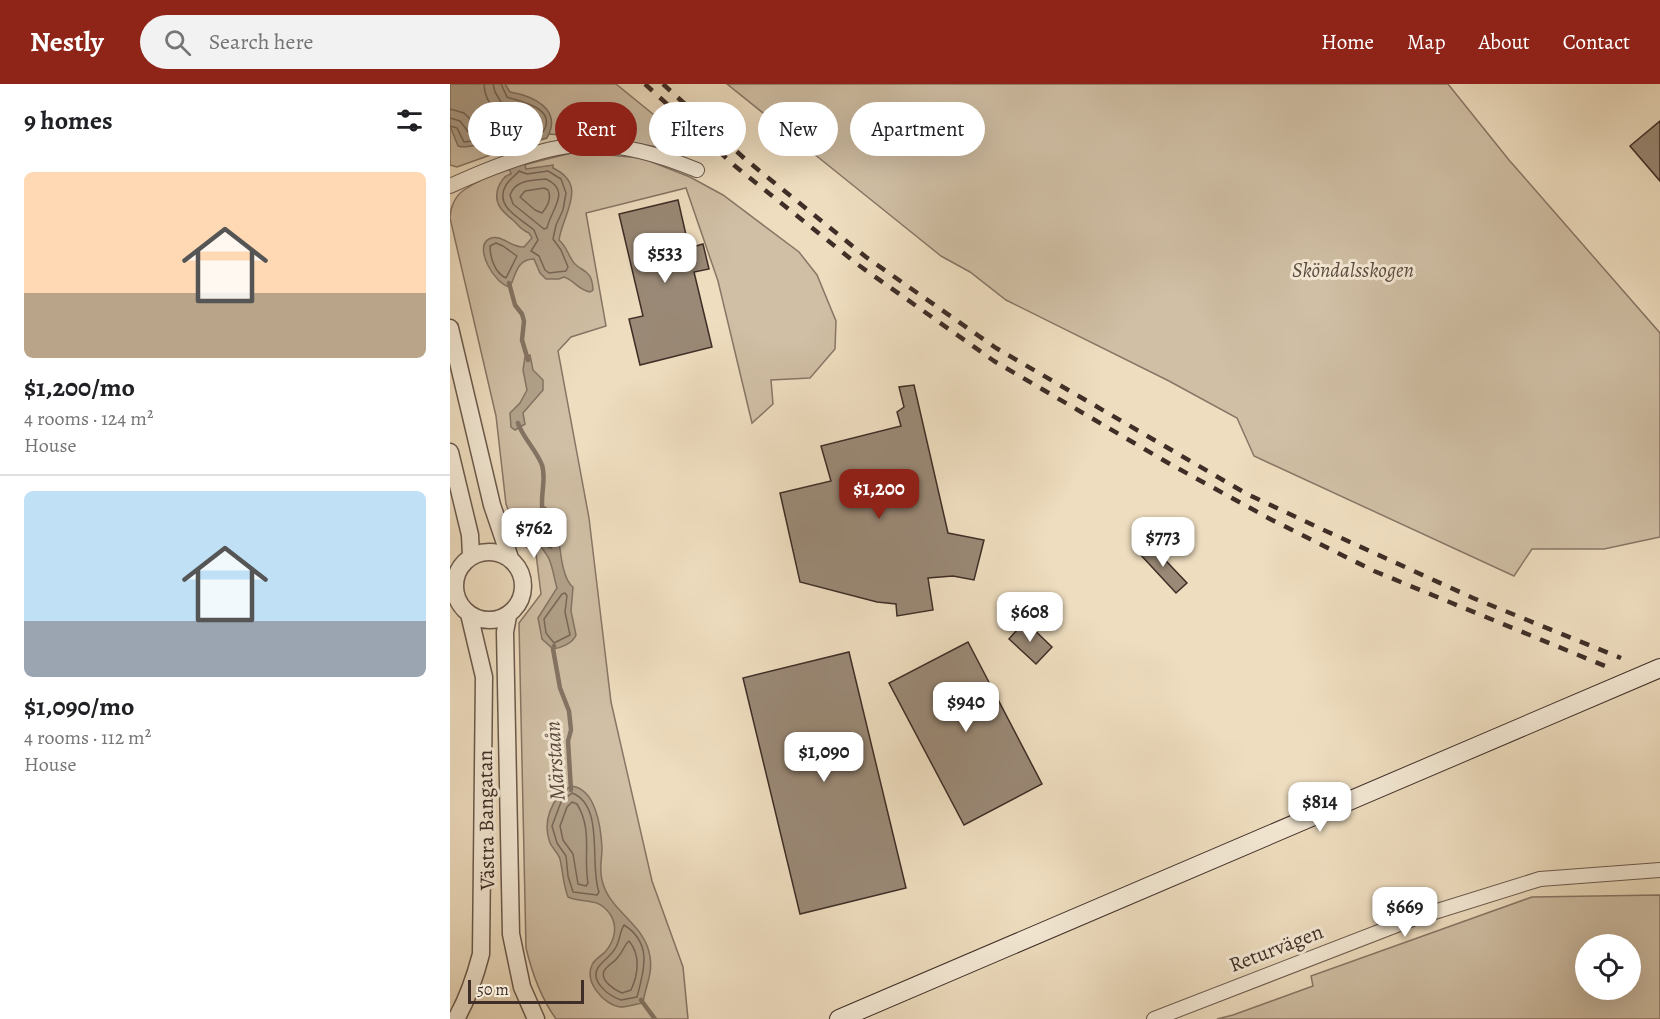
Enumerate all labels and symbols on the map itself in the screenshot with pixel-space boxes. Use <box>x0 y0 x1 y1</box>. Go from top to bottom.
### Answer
pin: $533 <box>629 233 701 284</box>
park label: Sköndalsskogen <box>1292 256 1414 284</box>
pin: $1,200 <box>830 469 928 520</box>
pin: $762 <box>498 508 570 559</box>
pin: $773 <box>1127 517 1199 568</box>
pin: $608 <box>994 592 1066 643</box>
pin: $940 <box>930 682 1002 733</box>
water label: Märstaån <box>537 720 573 802</box>
pin: $1,090 <box>775 732 873 783</box>
street label: Västra Bangatan <box>471 750 501 891</box>
pin: $814 <box>1284 782 1356 833</box>
pin: $669 <box>1369 887 1441 938</box>
street label: Returvägen <box>1225 917 1327 979</box>
scale bar <box>468 977 584 1004</box>

